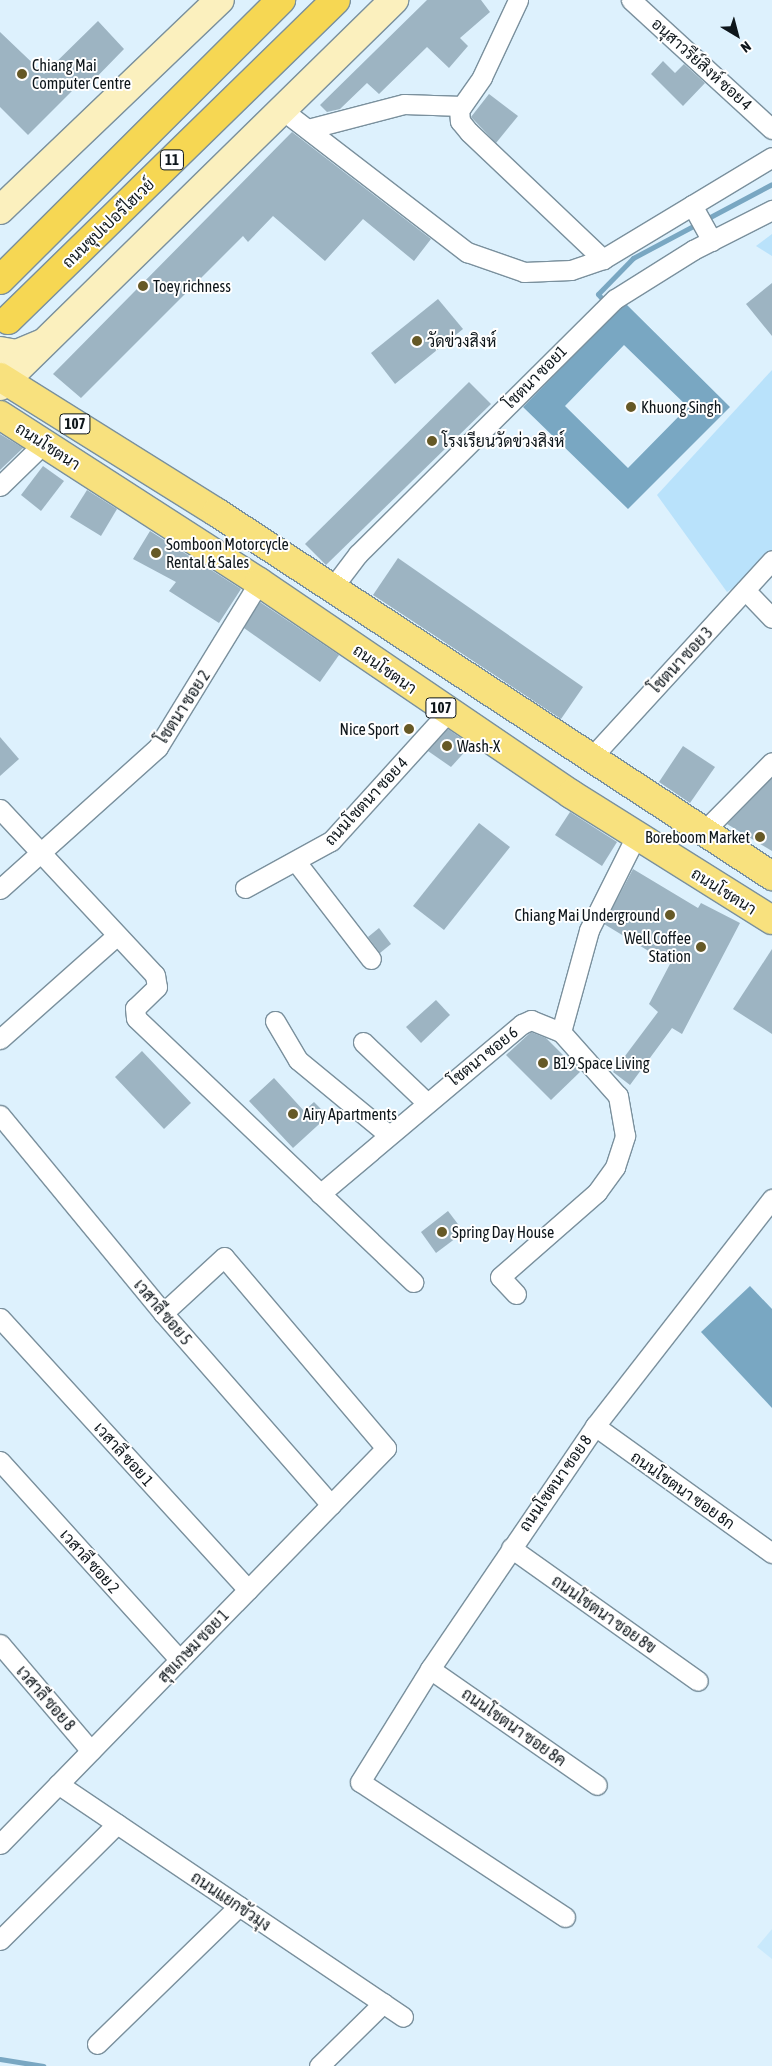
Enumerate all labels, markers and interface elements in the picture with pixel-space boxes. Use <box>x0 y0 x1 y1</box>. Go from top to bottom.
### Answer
north arrow <box>712 10 762 60</box>
street label: อนุสาวรีย์สิงห์ ซอย 4 <box>648 14 756 114</box>
text: N <box>738 38 754 56</box>
place label: Chiang Mai Computer Centre <box>32 55 131 93</box>
marker: Chiang Mai Computer Centre <box>16 68 28 80</box>
road number: 11 <box>160 148 184 172</box>
street label: ถนนซุปเปอร์ไฮเวย์ <box>58 174 158 272</box>
place label: Toey richness <box>153 276 231 296</box>
marker: Toey richness <box>137 280 149 292</box>
place label: วัดข่วงสิงห์ <box>427 331 496 351</box>
marker: วัดข่วงสิงห์ <box>411 335 423 347</box>
street label: โชตนา ซอย1 <box>499 341 571 413</box>
place label: Khuong Singh <box>641 397 721 417</box>
marker: Khuong Singh <box>625 401 637 413</box>
road number: 107 <box>59 412 91 436</box>
street label: ถนนโชตนา <box>12 418 84 474</box>
place label: โรงเรียนวัดข่วงสิงห์ <box>442 431 564 451</box>
marker: โรงเรียนวัดข่วงสิงห์ <box>426 435 438 447</box>
place label: Somboon Motorcycle Rental & Sales <box>166 534 289 572</box>
marker: Somboon Motorcycle Rental & Sales <box>150 547 162 559</box>
street label: โชตนา ซอย 3 <box>645 623 717 697</box>
street label: ถนนโชตนา <box>350 640 420 698</box>
street label: โชตนา ซอย 2 <box>152 667 214 747</box>
road number: 107 <box>425 696 457 720</box>
place label: Nice Sport <box>340 719 399 739</box>
marker: Nice Sport <box>403 723 415 735</box>
place label: Wash-X <box>457 736 500 756</box>
marker: Wash-X <box>441 740 453 752</box>
street label: ถนนโชตนา ซอย 4 <box>320 753 412 849</box>
place label: Boreboom Market <box>645 827 750 847</box>
marker: Boreboom Market <box>754 831 766 843</box>
street label: ถนนโชตนา <box>688 863 760 919</box>
place label: Chiang Mai Underground <box>515 905 660 925</box>
marker: Chiang Mai Underground <box>664 909 676 921</box>
place label: Well Coffee Station <box>624 928 691 966</box>
marker: Well Coffee Station <box>695 941 707 953</box>
street label: โชตนา ซอย 6 <box>444 1022 522 1090</box>
place label: B19 Space Living <box>553 1053 650 1073</box>
marker: B19 Space Living <box>537 1057 549 1069</box>
place label: Airy Apartments <box>303 1104 397 1124</box>
marker: Airy Apartments <box>287 1108 299 1120</box>
place label: Spring Day House <box>452 1222 554 1242</box>
marker: Spring Day House <box>436 1226 448 1238</box>
street label: เวสาลี ซอย 5 <box>130 1275 196 1349</box>
street label: เวสาลี ซอย 1 <box>90 1418 158 1490</box>
street label: ถนนโชตนา ซอย 8 <box>515 1431 595 1535</box>
street label: ถนนโชตนา ซอย 8ก <box>627 1447 739 1533</box>
street label: เวสาลี ซอย 2 <box>56 1525 124 1597</box>
street label: ถนนโชตนา ซอย 8ข <box>548 1571 660 1657</box>
street label: สุขเกษม ซอย 1 <box>153 1606 233 1686</box>
street label: เวสาลี ซอย 8 <box>13 1662 79 1734</box>
street label: ถนนโชตนา ซอย 8ค <box>458 1684 570 1770</box>
street label: ถนนแยกขัวมุง <box>187 1867 275 1935</box>

